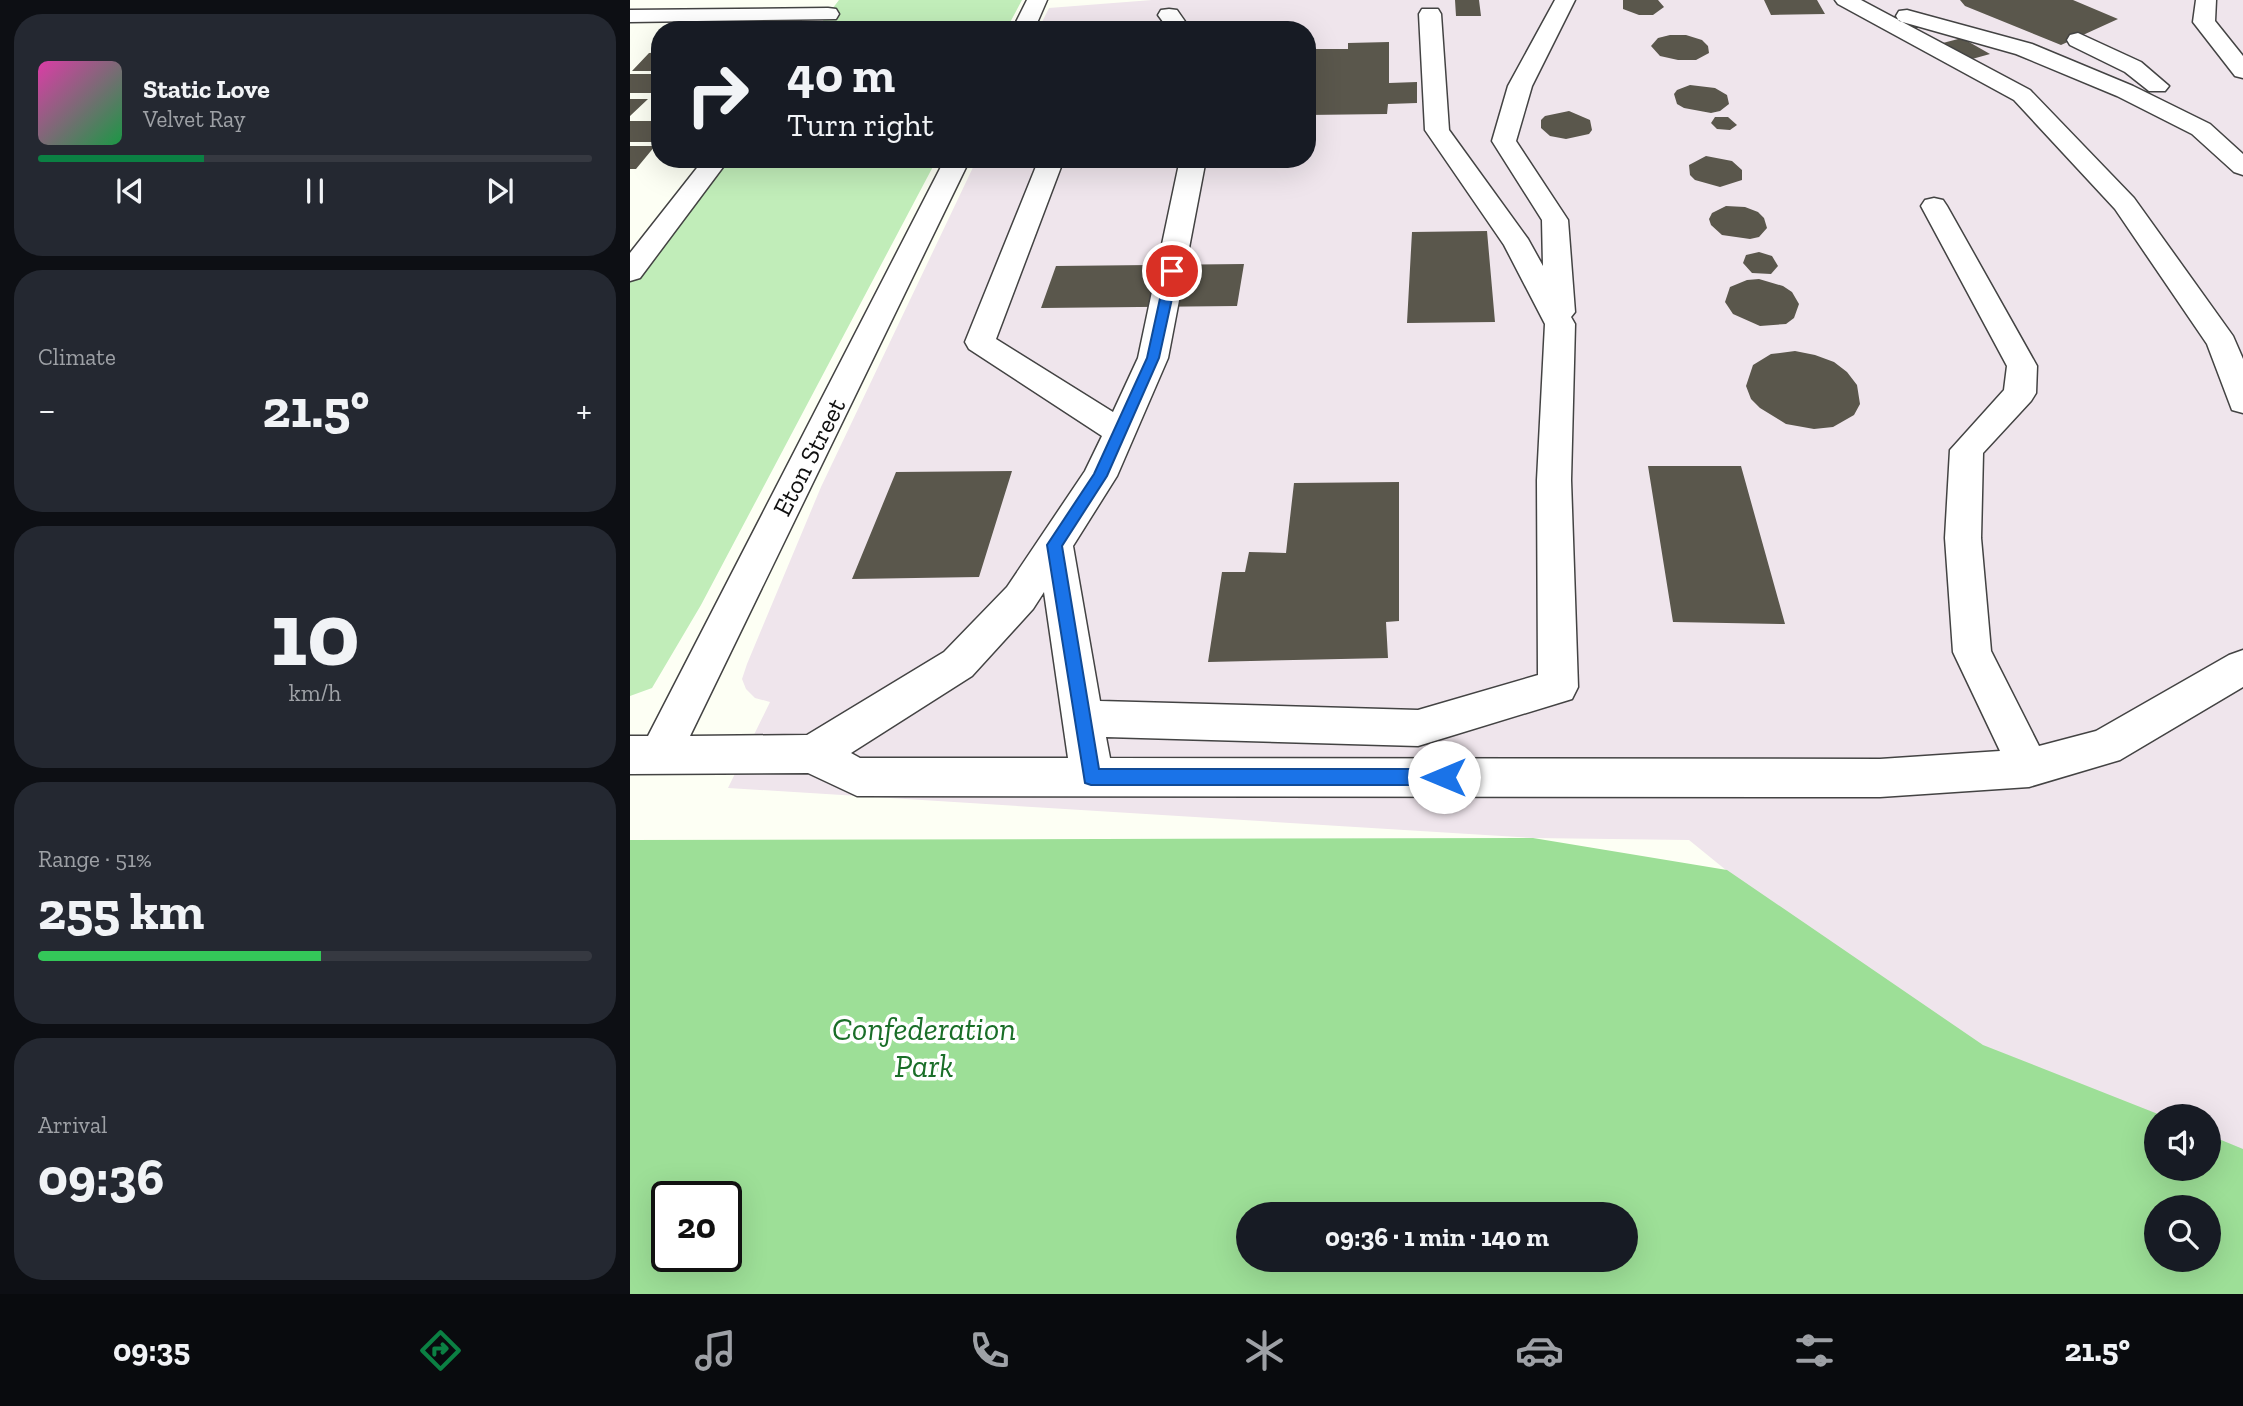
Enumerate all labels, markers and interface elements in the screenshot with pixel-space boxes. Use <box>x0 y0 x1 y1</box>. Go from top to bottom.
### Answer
text: 40 m <box>787 46 895 105</box>
icon: right <box>672 49 763 140</box>
text: Static Love <box>143 73 270 105</box>
text: Velvet Ray <box>143 105 245 133</box>
text: Turn right <box>787 106 934 144</box>
icon: previous <box>111 172 149 210</box>
icon: pause <box>296 172 334 210</box>
icon: next <box>481 172 519 210</box>
pin <box>1142 241 1202 301</box>
icon: arrive <box>1153 252 1191 290</box>
text: Climate <box>38 343 116 371</box>
text: 21.5° <box>262 378 369 440</box>
text: − <box>38 387 56 433</box>
text: + <box>576 387 592 433</box>
street label: Eton Street <box>766 393 852 521</box>
text: 10 <box>270 579 360 688</box>
text: km/h <box>289 679 341 707</box>
position arrow <box>1407 740 1481 814</box>
text: Range · 51% <box>38 845 152 873</box>
text: 255 km <box>38 880 204 942</box>
park label: Confederation Park <box>832 1010 1016 1085</box>
map controls <box>2144 1104 2221 1272</box>
button: sound <box>2144 1104 2221 1181</box>
text: Arrival <box>38 1111 107 1139</box>
text: 09:36 <box>38 1146 164 1208</box>
speed limit sign: 20 <box>651 1181 742 1272</box>
button: search <box>2144 1195 2221 1272</box>
text: 09:36 · 1 min · 140 m <box>1325 1221 1549 1253</box>
icon: directions <box>416 1326 465 1375</box>
icon: music <box>691 1326 740 1375</box>
icon: phone <box>965 1326 1014 1375</box>
icon: climate <box>1240 1326 1289 1375</box>
icon: car <box>1515 1326 1564 1375</box>
icon: filters <box>1790 1326 1839 1375</box>
text: 09:35 <box>113 1331 190 1369</box>
text: 21.5° <box>2064 1331 2130 1369</box>

